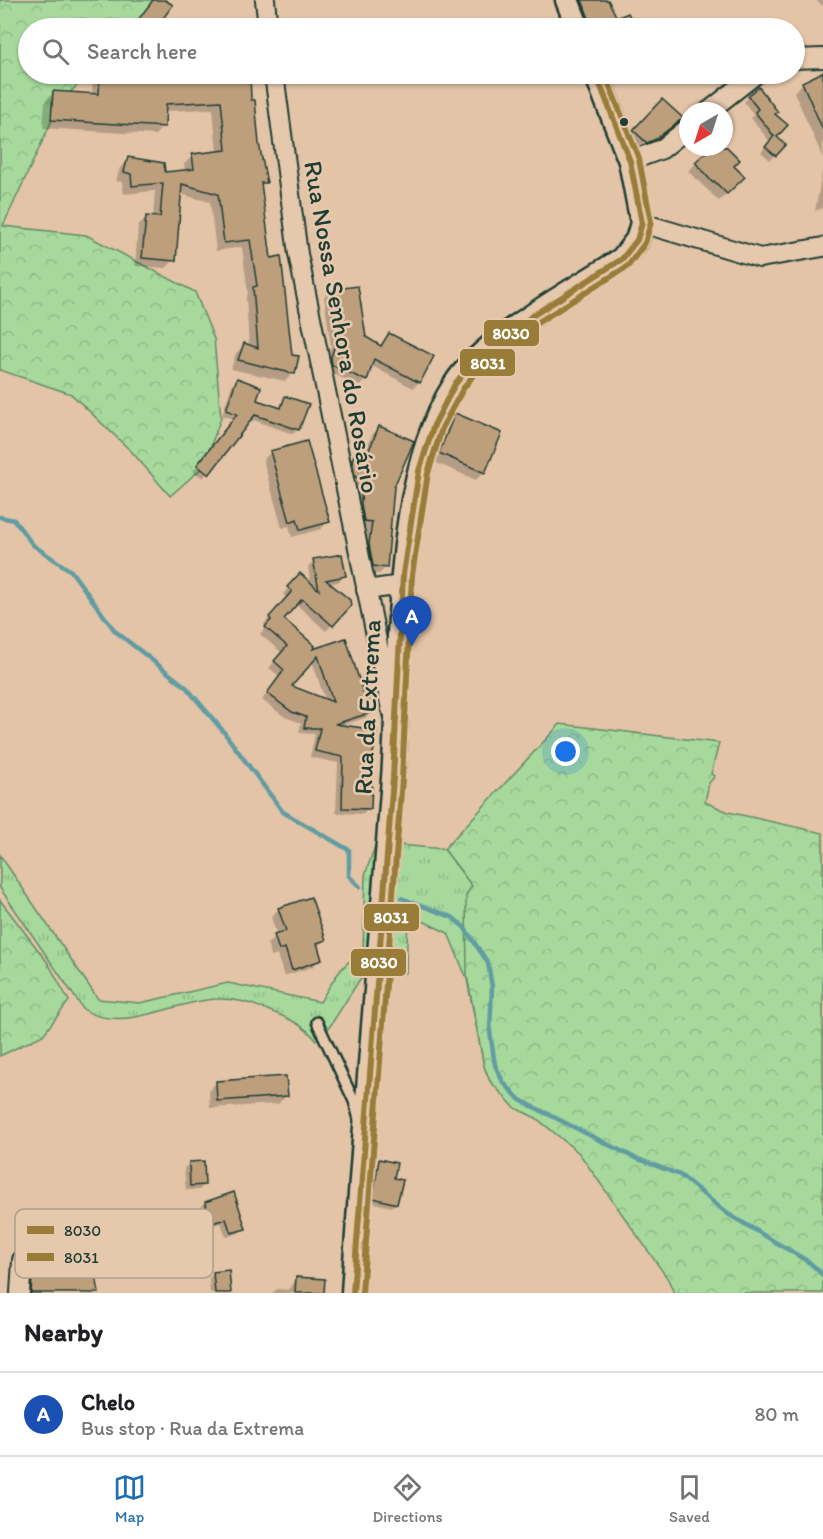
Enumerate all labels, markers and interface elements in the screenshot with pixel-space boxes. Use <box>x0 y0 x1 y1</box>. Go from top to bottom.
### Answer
search box <box>18 18 805 84</box>
icon: search <box>39 35 72 68</box>
text: Search here <box>87 38 197 65</box>
north arrow <box>679 102 733 156</box>
unlabelled marker <box>618 116 630 128</box>
street label: Rua Nossa Senhora do Rosário <box>297 158 387 496</box>
line badge: 8030 <box>483 319 540 347</box>
text: 8030 <box>492 324 530 343</box>
line badge: 8031 <box>459 348 516 377</box>
text: 8031 <box>471 354 506 373</box>
pin: A <box>392 596 432 646</box>
street label: Rua da Extrema <box>346 618 388 795</box>
your location <box>551 737 580 766</box>
line badge: 8031 <box>363 903 420 932</box>
text: 8031 <box>374 908 409 927</box>
line badge: 8030 <box>350 948 407 977</box>
text: 8030 <box>360 953 398 972</box>
legend <box>15 1209 213 1278</box>
text: 8030 <box>64 1221 101 1240</box>
text: 8031 <box>64 1248 99 1267</box>
text: Nearby <box>24 1316 103 1348</box>
text: Chelo <box>81 1389 135 1416</box>
text: A <box>37 1402 50 1426</box>
text: 80 m <box>754 1402 799 1426</box>
text: Bus stop · Rua da Extrema <box>81 1416 304 1440</box>
tab: Map <box>113 1471 146 1526</box>
tab: Directions <box>372 1471 443 1526</box>
tab: Saved <box>669 1471 710 1526</box>

